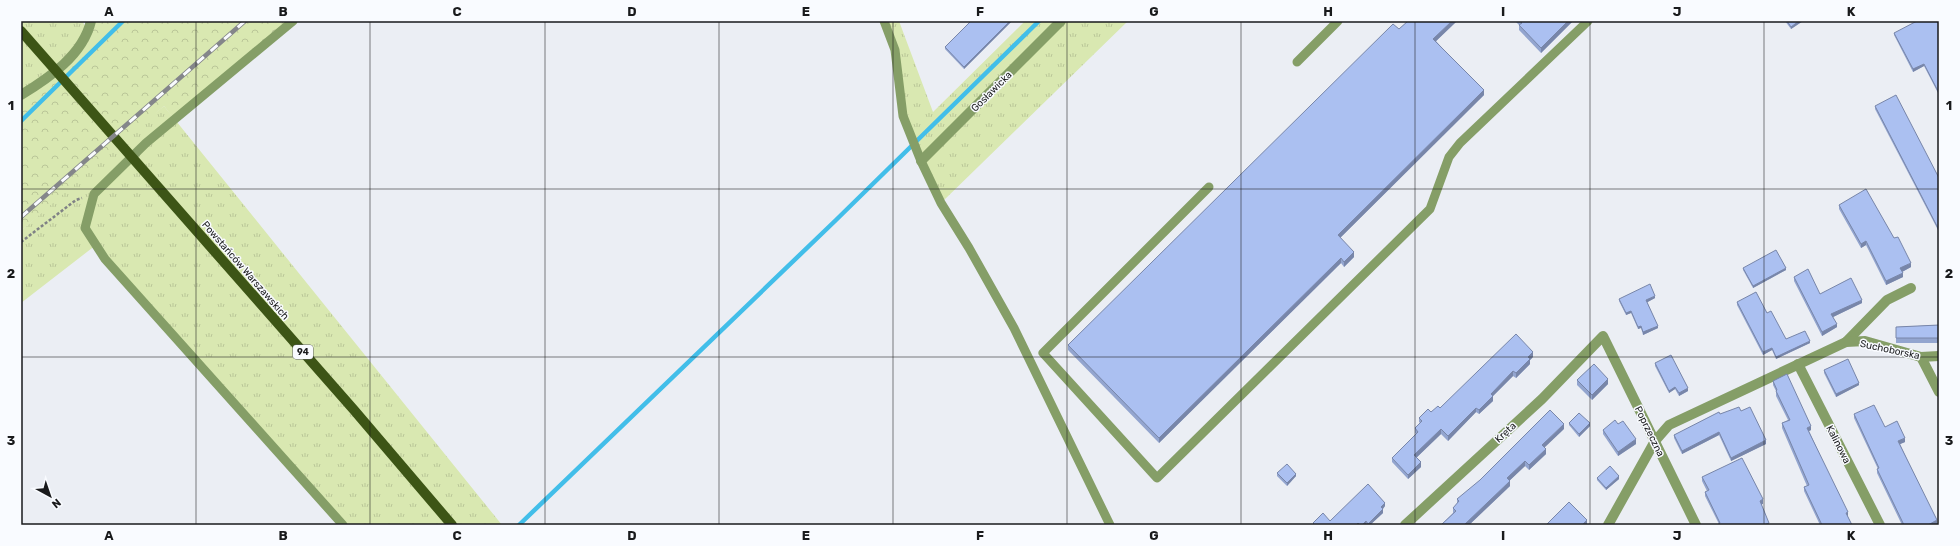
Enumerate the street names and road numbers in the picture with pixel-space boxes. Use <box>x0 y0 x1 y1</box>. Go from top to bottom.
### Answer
street label: Gosławicka <box>969 69 1014 114</box>
street label: Powstańców Warszawskich <box>199 219 291 322</box>
street label: Suchoborska <box>1859 338 1921 362</box>
road number: 94 <box>293 345 313 359</box>
street label: Poprzeczna <box>1632 404 1666 459</box>
street label: Kręta <box>1493 420 1519 446</box>
street label: Kalinowa <box>1823 423 1853 466</box>

